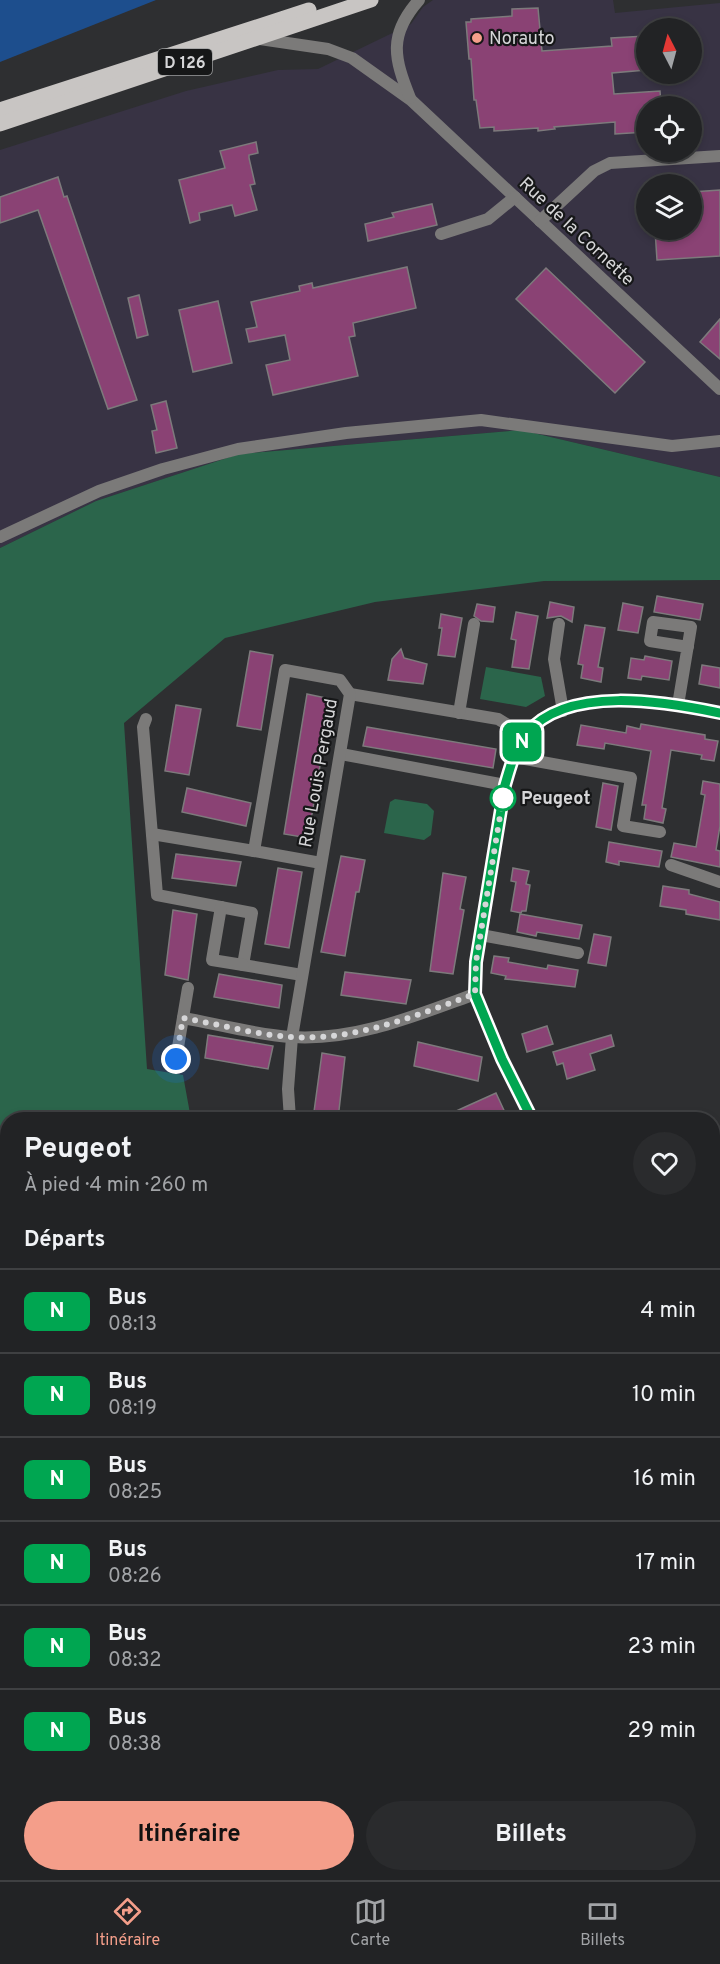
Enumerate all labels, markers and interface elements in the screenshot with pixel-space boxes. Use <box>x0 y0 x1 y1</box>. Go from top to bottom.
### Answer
north arrow <box>636 18 702 84</box>
map controls <box>636 18 702 240</box>
place label: Norauto <box>489 28 555 51</box>
marker: Norauto <box>470 31 484 45</box>
road number: D 126 <box>158 49 212 75</box>
button: locate <box>636 96 702 162</box>
street label: Rue de la Cornette <box>513 173 638 291</box>
button: layers <box>636 174 702 240</box>
street label: Rue Louis Pergaud <box>295 697 344 850</box>
line badge: N <box>502 722 542 762</box>
text: N <box>514 729 530 756</box>
marker: Peugeot <box>490 785 516 811</box>
place label: Peugeot <box>521 788 590 811</box>
your location <box>161 1044 191 1074</box>
text: Peugeot <box>24 1132 132 1168</box>
button: heart <box>633 1132 696 1195</box>
text: À pied · 4 min · 260 m <box>24 1173 208 1199</box>
text: Départs <box>24 1227 105 1254</box>
text: Bus <box>108 1285 147 1312</box>
text: N <box>49 1298 65 1325</box>
text: 4 min <box>641 1298 696 1325</box>
text: 08:13 <box>108 1312 157 1338</box>
text: Bus <box>108 1369 147 1396</box>
text: N <box>49 1382 65 1409</box>
text: 10 min <box>632 1382 696 1409</box>
text: 08:19 <box>108 1396 157 1422</box>
text: Bus <box>108 1453 147 1480</box>
text: N <box>49 1466 65 1493</box>
text: 16 min <box>633 1466 696 1493</box>
text: 08:25 <box>108 1480 162 1506</box>
text: Bus <box>108 1537 147 1564</box>
text: N <box>49 1550 65 1577</box>
text: 17 min <box>636 1550 696 1577</box>
text: 08:26 <box>108 1564 162 1590</box>
text: Bus <box>108 1621 147 1648</box>
text: N <box>49 1634 65 1661</box>
text: 23 min <box>628 1634 696 1661</box>
text: 08:32 <box>108 1648 161 1674</box>
text: Bus <box>108 1705 147 1732</box>
text: N <box>49 1718 65 1745</box>
text: 29 min <box>628 1718 696 1745</box>
text: 08:38 <box>108 1732 162 1758</box>
button: Itinéraire <box>24 1801 354 1870</box>
button: Billets <box>366 1801 696 1870</box>
tab: Itinéraire <box>95 1895 160 1951</box>
tab: Carte <box>350 1895 390 1951</box>
tab: Billets <box>580 1895 625 1951</box>

